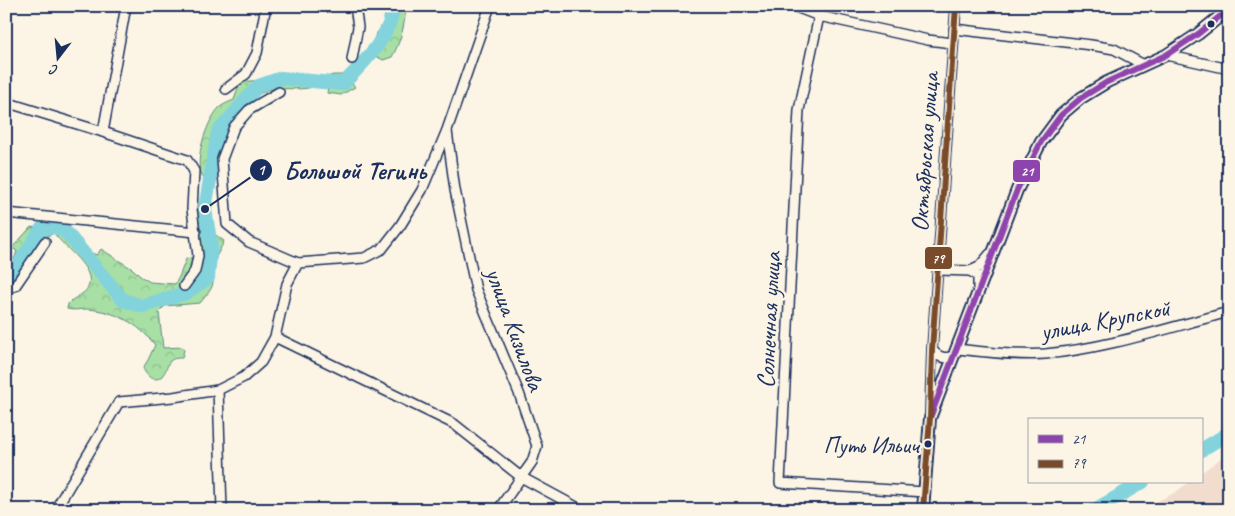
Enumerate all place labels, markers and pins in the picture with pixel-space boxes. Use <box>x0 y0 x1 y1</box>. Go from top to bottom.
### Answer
unlabelled marker <box>1206 19 1216 29</box>
callout: Большой Тегинь <box>249 150 436 191</box>
place label: Путь Ильич <box>823 430 921 460</box>
marker: Путь Ильич <box>923 439 933 449</box>

